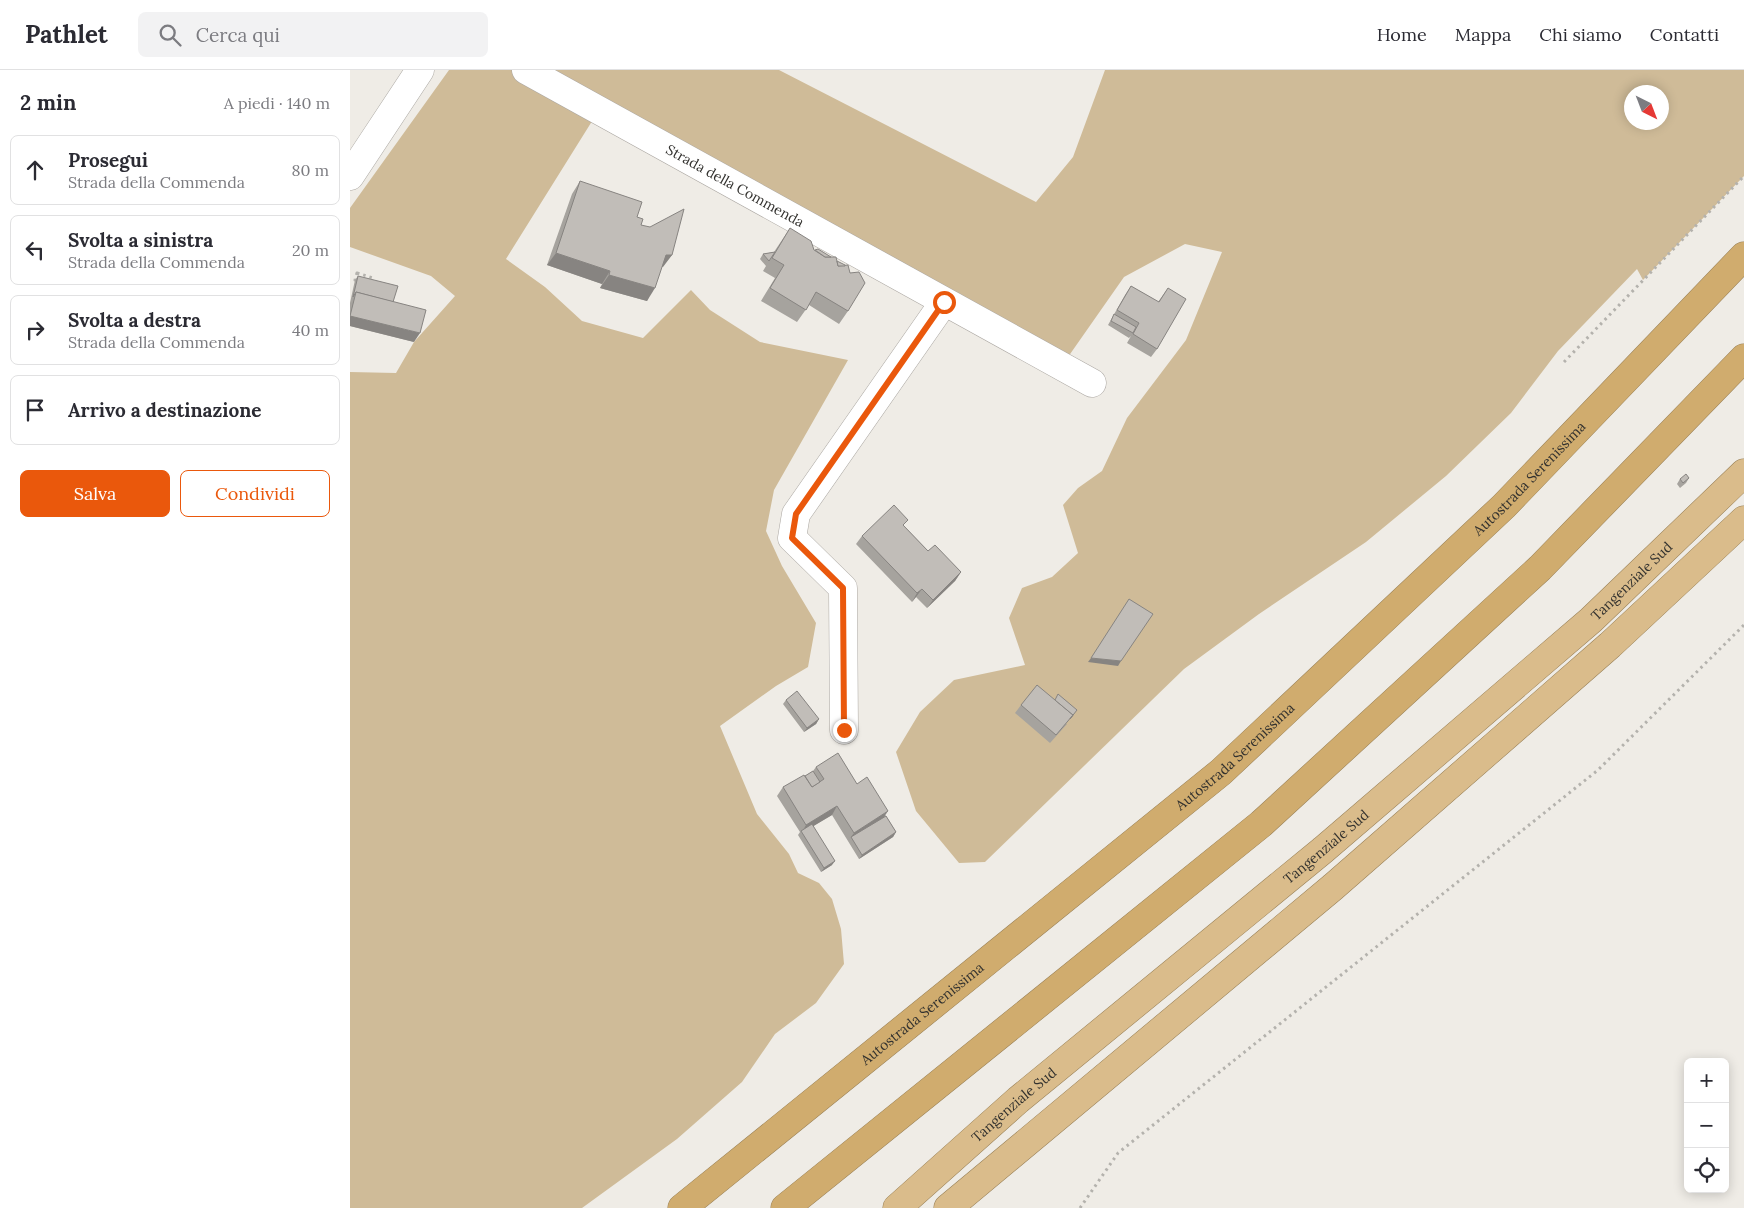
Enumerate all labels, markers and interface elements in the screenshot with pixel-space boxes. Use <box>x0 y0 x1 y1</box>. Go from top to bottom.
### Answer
search box <box>138 12 488 57</box>
text: Pathlet <box>25 19 108 50</box>
icon: search <box>156 21 184 49</box>
text: Cerca qui <box>196 23 280 47</box>
text: Home <box>1377 23 1427 46</box>
text: Mappa <box>1455 23 1511 46</box>
text: Chi siamo <box>1539 23 1622 46</box>
text: Contatti <box>1650 23 1719 46</box>
north arrow <box>1624 85 1669 130</box>
text: 2 min <box>20 89 76 116</box>
text: A piedi · 140 m <box>224 93 330 113</box>
street label: Strada della Commenda <box>663 140 807 231</box>
text: Prosegui <box>68 148 148 172</box>
icon: ahead <box>21 156 49 184</box>
text: 80 m <box>292 160 329 180</box>
text: Strada della Commenda <box>68 172 245 192</box>
text: Svolta a sinistra <box>68 228 213 252</box>
icon: left <box>21 236 49 264</box>
text: 20 m <box>292 240 329 260</box>
text: Strada della Commenda <box>68 252 245 272</box>
route start <box>933 291 956 314</box>
text: Svolta a destra <box>68 308 201 332</box>
icon: right <box>21 316 49 344</box>
text: 40 m <box>292 320 329 340</box>
text: Strada della Commenda <box>68 332 245 352</box>
icon: arrive <box>21 396 49 424</box>
text: Arrivo a destinazione <box>68 398 262 422</box>
street label: Autostrada Serenissima <box>1468 418 1589 540</box>
button: Salva <box>20 470 170 517</box>
button: Condividi <box>180 470 330 517</box>
street label: Tangenziale Sud <box>1587 538 1676 624</box>
street label: Autostrada Serenissima <box>1171 699 1298 815</box>
route end <box>833 719 856 742</box>
street label: Tangenziale Sud <box>1280 806 1373 888</box>
street label: Autostrada Serenissima <box>856 958 988 1070</box>
map controls <box>1684 1058 1729 1193</box>
button: + <box>1684 1058 1729 1103</box>
street label: Tangenziale Sud <box>968 1063 1060 1146</box>
button: − <box>1684 1103 1729 1148</box>
button: locate <box>1684 1148 1729 1193</box>

